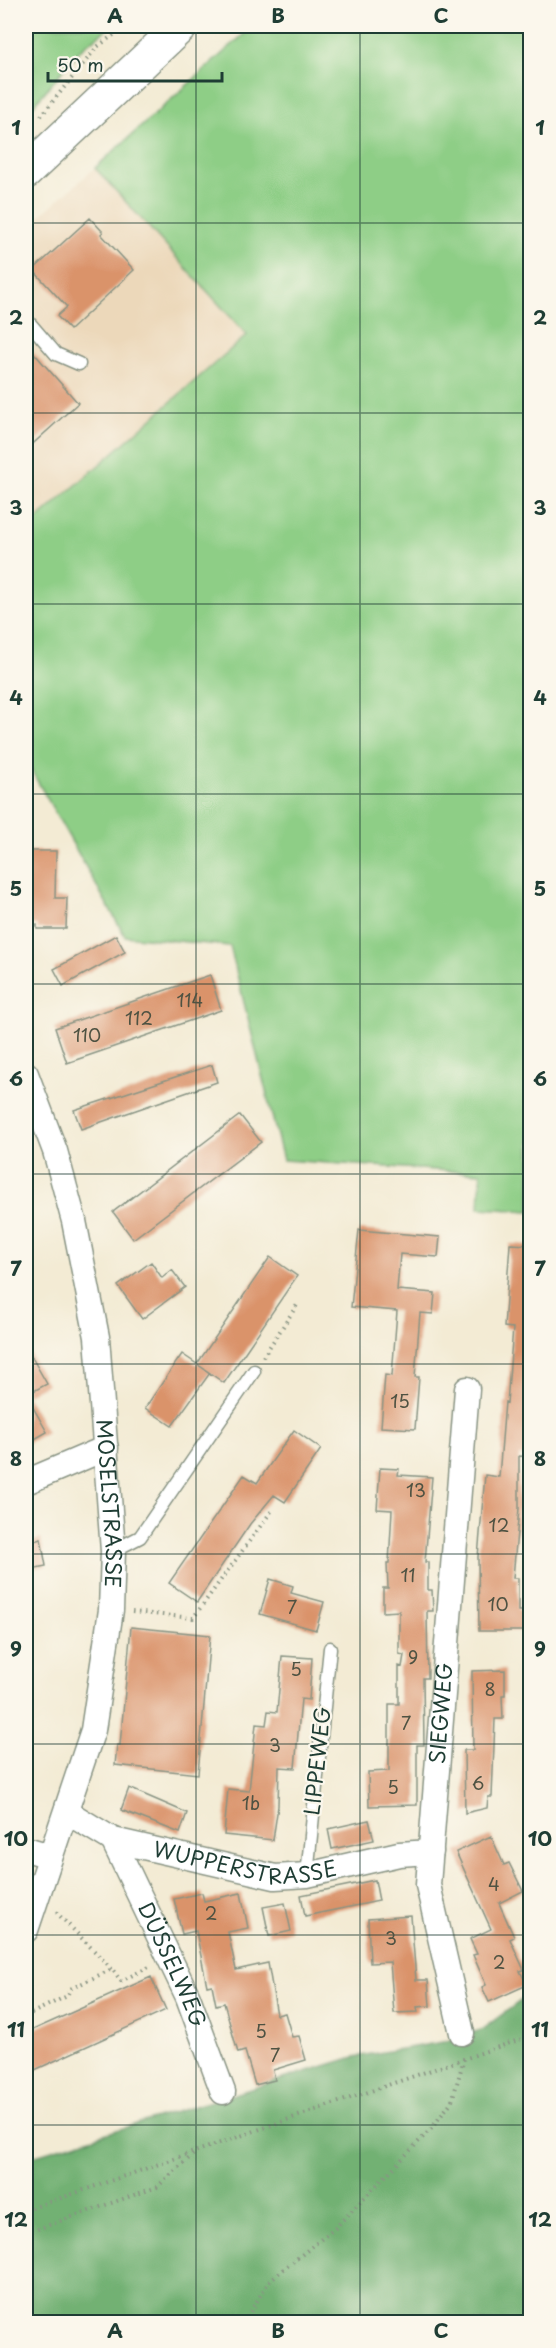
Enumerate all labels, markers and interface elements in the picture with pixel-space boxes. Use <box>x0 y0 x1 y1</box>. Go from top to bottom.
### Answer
text: A <box>107 0 123 30</box>
text: B <box>271 0 285 30</box>
text: C <box>433 0 449 30</box>
scale bar <box>48 45 222 83</box>
text: 50 m <box>57 51 104 78</box>
text: 1 <box>11 112 21 142</box>
text: 1 <box>535 112 545 142</box>
text: 2 <box>9 302 23 332</box>
text: 2 <box>533 302 547 332</box>
text: 3 <box>9 492 23 522</box>
text: 3 <box>533 492 547 522</box>
text: 4 <box>9 682 23 712</box>
text: 4 <box>533 682 547 712</box>
text: 5 <box>10 873 22 903</box>
text: 5 <box>534 873 546 903</box>
house number: 114 <box>177 986 203 1013</box>
house number: 112 <box>125 1004 153 1031</box>
house number: 110 <box>73 1021 101 1048</box>
text: 6 <box>9 1063 23 1093</box>
text: 6 <box>533 1063 547 1093</box>
text: 7 <box>10 1253 22 1283</box>
text: 7 <box>534 1253 546 1283</box>
house number: 15 <box>390 1387 410 1414</box>
street label: MOSELSTRASSE <box>89 1418 131 1588</box>
text: 8 <box>10 1443 22 1473</box>
text: 8 <box>534 1443 546 1473</box>
house number: 13 <box>406 1476 426 1503</box>
house number: 12 <box>489 1511 509 1538</box>
house number: 11 <box>400 1561 416 1588</box>
house number: 10 <box>487 1590 509 1617</box>
house number: 7 <box>287 1593 297 1620</box>
text: 9 <box>10 1633 22 1663</box>
text: 9 <box>534 1633 546 1663</box>
house number: 9 <box>408 1643 418 1670</box>
house number: 5 <box>290 1655 302 1682</box>
street label: SIEGWEG <box>420 1662 459 1765</box>
house number: 8 <box>484 1675 496 1702</box>
street label: LIPPEWEG <box>294 1705 338 1817</box>
house number: 7 <box>401 1709 411 1736</box>
house number: 3 <box>269 1731 281 1758</box>
house number: 6 <box>472 1769 484 1796</box>
house number: 5 <box>387 1773 399 1800</box>
house number: 1b <box>242 1789 260 1816</box>
text: 10 <box>4 1823 28 1853</box>
text: 10 <box>528 1823 552 1853</box>
street label: WUPPERSTRASSE <box>150 1832 340 1891</box>
house number: 4 <box>488 1870 500 1897</box>
street label: DÜSSELWEG <box>131 1896 216 2031</box>
house number: 2 <box>205 1899 217 1926</box>
house number: 3 <box>385 1924 397 1951</box>
house number: 2 <box>493 1948 505 1975</box>
text: 11 <box>7 2014 25 2044</box>
text: 11 <box>531 2014 549 2044</box>
house number: 5 <box>255 2017 267 2044</box>
house number: 7 <box>270 2041 280 2068</box>
text: 12 <box>4 2204 28 2234</box>
text: 12 <box>528 2204 552 2234</box>
text: A <box>107 2315 123 2345</box>
text: B <box>271 2315 285 2345</box>
text: C <box>433 2315 449 2345</box>

